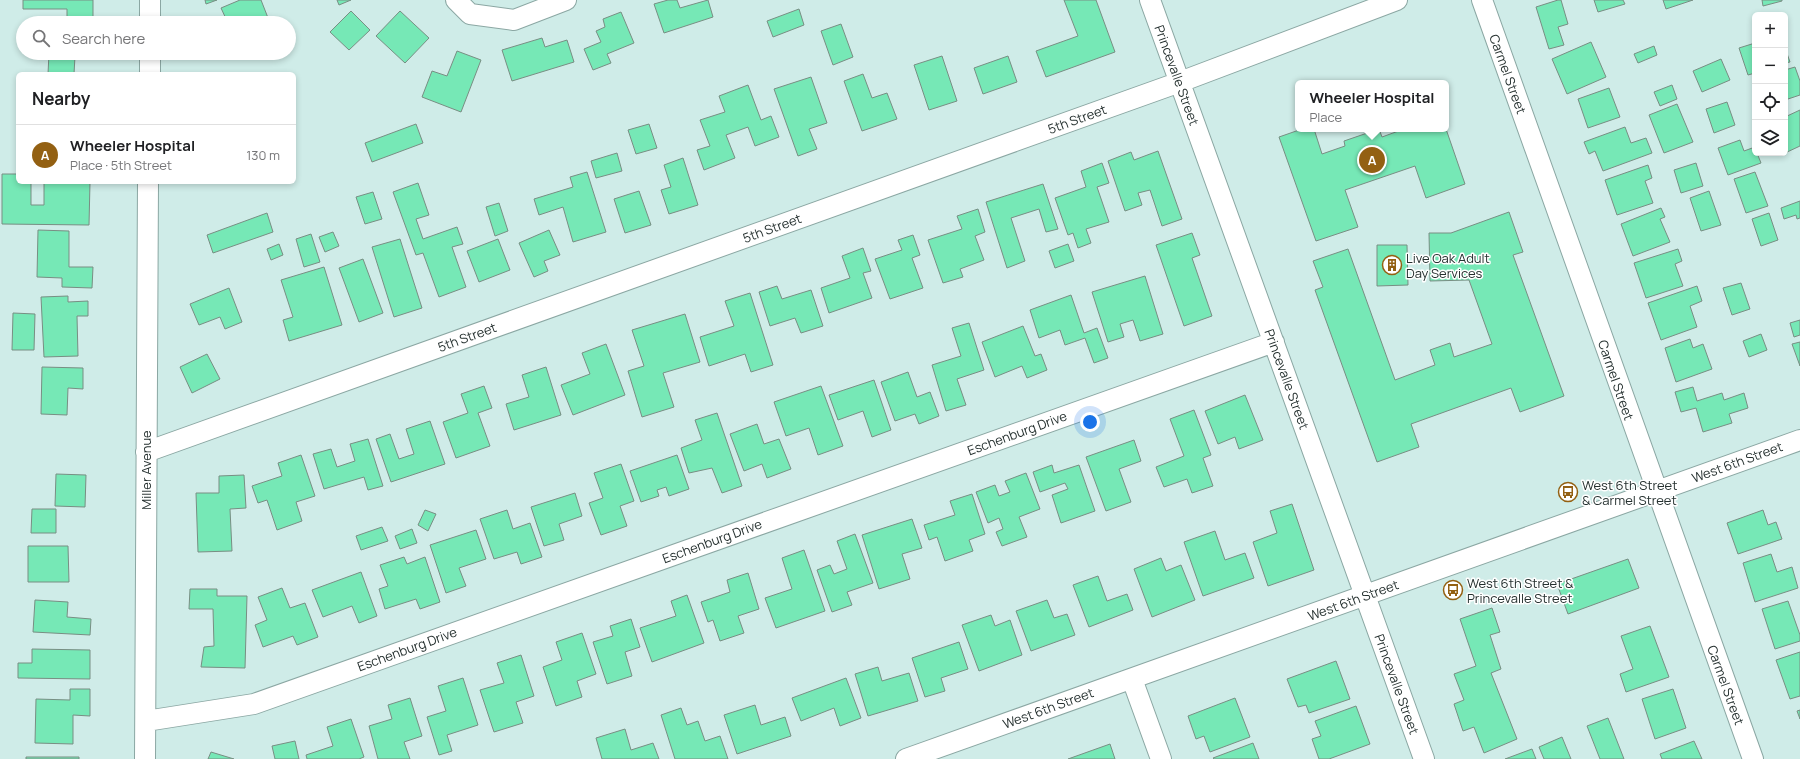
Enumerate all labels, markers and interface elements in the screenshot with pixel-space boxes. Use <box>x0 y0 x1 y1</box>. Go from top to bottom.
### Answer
map controls <box>1752 12 1788 156</box>
button: + <box>1752 12 1788 48</box>
search box <box>16 16 296 60</box>
street label: Princevalle Street <box>1151 22 1203 128</box>
icon: search <box>30 27 52 49</box>
text: Search here <box>62 28 145 49</box>
street label: Carmel Street <box>1485 32 1531 116</box>
button: − <box>1752 48 1788 84</box>
popup <box>1295 80 1449 132</box>
button: locate <box>1752 84 1788 120</box>
text: Nearby <box>32 87 90 110</box>
text: Wheeler Hospital <box>1309 87 1435 108</box>
street label: 5th Street <box>1045 100 1109 138</box>
text: Place <box>1309 108 1342 126</box>
button: layers <box>1752 120 1788 156</box>
text: Wheeler Hospital <box>70 135 195 156</box>
pin: A <box>1359 145 1385 175</box>
text: A <box>41 146 49 164</box>
text: 130 m <box>246 146 280 164</box>
text: Place · 5th Street <box>70 156 172 174</box>
street label: 5th Street <box>740 209 804 247</box>
place label: Live Oak Adult Day Services <box>1406 249 1490 282</box>
building icon: Live Oak Adult Day Services <box>1381 254 1403 276</box>
street label: 5th Street <box>435 318 499 356</box>
street label: Princevalle Street <box>1261 326 1313 432</box>
street label: Carmel Street <box>1594 338 1638 422</box>
street label: Eschenburg Drive <box>965 406 1070 459</box>
your location <box>1080 412 1100 432</box>
street label: Miller Avenue <box>137 430 155 510</box>
street label: West 6th Street <box>1689 437 1785 487</box>
place label: West 6th Street & Carmel Street <box>1582 476 1677 509</box>
bus stop icon: West 6th Street & Carmel Street <box>1557 481 1579 503</box>
street label: Eschenburg Drive <box>660 514 765 567</box>
place label: West 6th Street & Princevalle Street <box>1467 574 1574 607</box>
street label: West 6th Street <box>1305 575 1401 625</box>
bus stop icon: West 6th Street & Princevalle Street <box>1442 579 1464 601</box>
street label: Eschenburg Drive <box>355 622 460 675</box>
street label: Princevalle Street <box>1371 631 1423 737</box>
street label: Carmel Street <box>1703 643 1749 727</box>
street label: West 6th Street <box>1000 683 1096 733</box>

